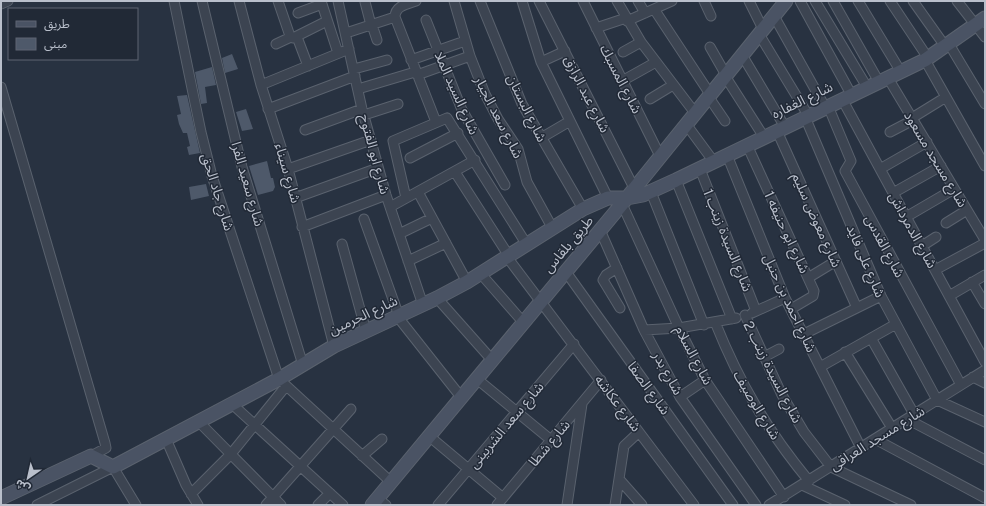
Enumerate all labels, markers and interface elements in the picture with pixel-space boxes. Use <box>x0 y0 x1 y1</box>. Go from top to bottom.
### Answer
legend <box>8 8 138 60</box>
text: طريق <box>44 17 70 32</box>
text: مبنى <box>44 37 67 51</box>
street label: شارع المسبك <box>594 42 645 118</box>
street label: شارع السيد الملا <box>429 49 482 138</box>
street label: شارع عبد الرازق <box>558 53 613 137</box>
street label: شارع سعد الجيار <box>468 72 527 162</box>
street label: شارع البستان <box>501 72 550 146</box>
street label: شارع الغفاره <box>769 78 837 124</box>
street label: شارع مسجد مسعود <box>898 108 971 212</box>
street label: شارع ابو الفتوح <box>354 112 393 197</box>
street label: شارع سعيد الفرا <box>225 140 268 229</box>
street label: شارع سيناء <box>269 141 304 206</box>
street label: شارع جاد الحق <box>196 151 237 234</box>
street label: شارع معوض سليم <box>786 170 845 271</box>
street label: شارع السيدة زينب 1 <box>697 186 756 295</box>
street label: شارع ابو حنيفه 1 <box>758 188 813 277</box>
street label: شارع الدمرداش <box>883 189 940 272</box>
street label: طريق بلقاس <box>540 212 598 277</box>
street label: شارع القدس <box>859 212 908 282</box>
street label: شارع على فايد <box>841 222 889 301</box>
street label: شارع احمد بن حنبل <box>757 251 820 356</box>
street label: شارع الحرمين <box>326 292 401 341</box>
street label: شارع السيدة زينب 2 <box>738 318 806 427</box>
street label: شارع السلام <box>669 323 716 389</box>
street label: شارع بدر <box>646 348 686 399</box>
street label: شارع الصفا <box>622 358 674 420</box>
street label: شارع الوصيف <box>728 368 784 444</box>
street label: شارع عكاشه <box>589 372 644 436</box>
street label: شارع سعد الشربينى <box>465 379 549 473</box>
street label: شارع مسجد العراقى <box>827 402 929 476</box>
street label: شارع شطا <box>525 417 575 471</box>
north arrow <box>8 458 48 498</box>
text: ش <box>13 476 33 495</box>

